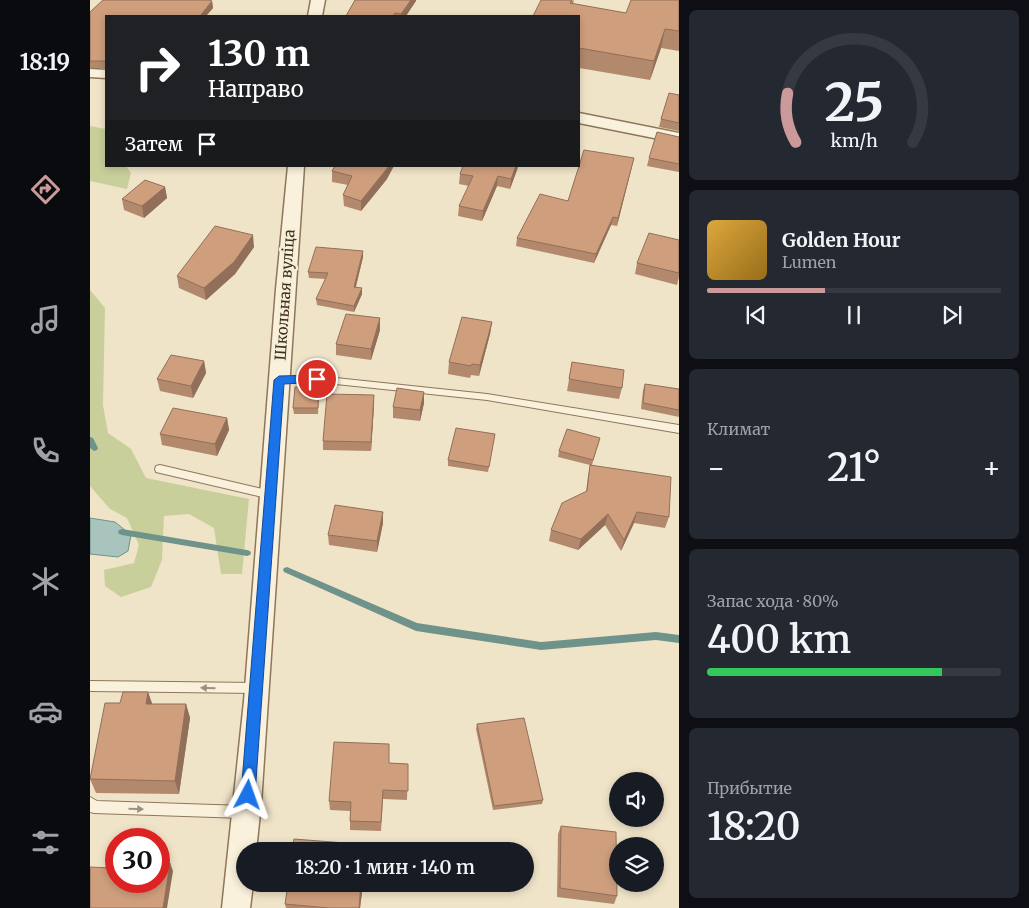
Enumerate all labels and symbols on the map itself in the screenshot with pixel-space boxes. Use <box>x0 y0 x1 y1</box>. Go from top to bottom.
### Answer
street label: Школьная вуліца <box>270 229 299 361</box>
pin <box>296 358 338 400</box>
one-way arrow <box>199 684 215 692</box>
position arrow <box>221 768 273 820</box>
one-way arrow <box>129 805 145 813</box>
speed limit sign: 30 <box>105 828 170 893</box>

